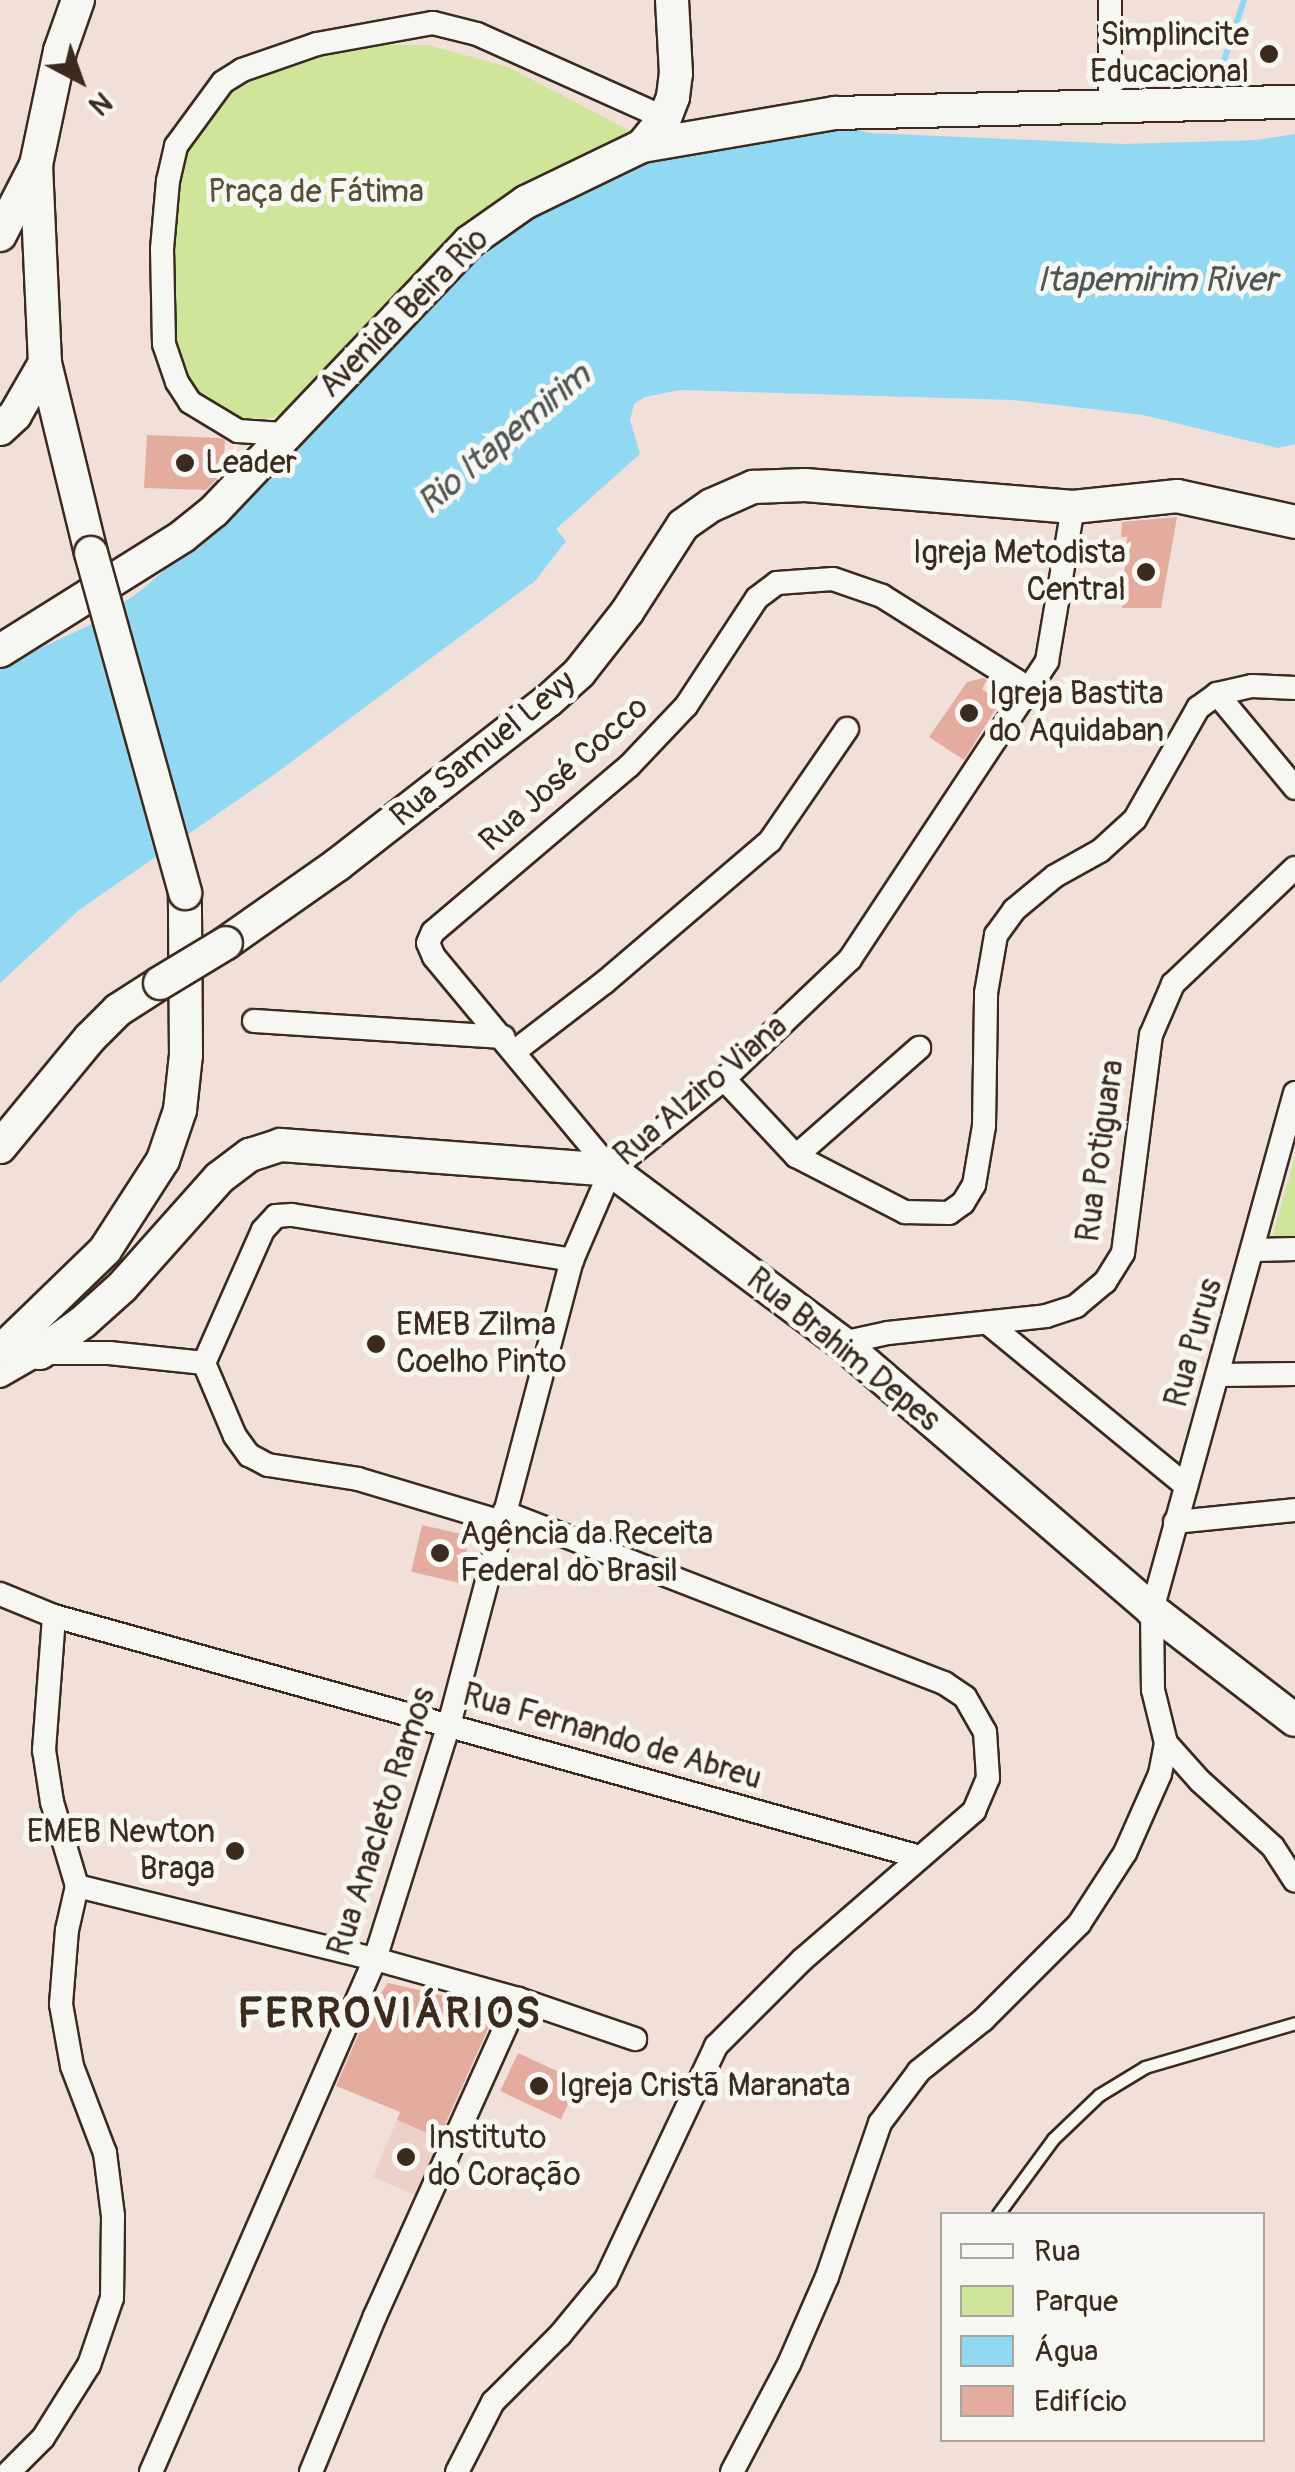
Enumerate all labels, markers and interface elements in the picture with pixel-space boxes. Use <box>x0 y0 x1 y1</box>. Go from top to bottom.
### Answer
place label: Simplincite Educacional <box>1090 17 1249 92</box>
north arrow <box>30 30 130 130</box>
marker: Simplincite Educacional <box>1258 43 1280 65</box>
text: N <box>81 84 119 122</box>
park label: Praça de Fátima <box>208 173 424 211</box>
street label: Avenida Beira Rio <box>311 220 497 406</box>
water label: Itapemirim River <box>1037 259 1277 301</box>
water label: Rio Itapemirim <box>409 355 599 523</box>
place label: Leader <box>205 444 297 482</box>
marker: Leader <box>174 452 196 474</box>
place label: Igreja Metodista Central <box>913 535 1126 610</box>
marker: Igreja Metodista Central <box>1135 561 1157 583</box>
street label: Rua Samuel Levy <box>383 663 583 835</box>
place label: Igreja Bastita do Aquidaban <box>989 676 1164 751</box>
street label: Rua José Cocco <box>472 688 656 860</box>
marker: Igreja Bastita do Aquidaban <box>958 702 980 724</box>
street label: Rua Alziro Viana <box>607 1008 795 1174</box>
street label: Rua Potiguara <box>1069 1058 1133 1244</box>
street label: Rua Brahim Depes <box>739 1260 947 1440</box>
street label: Rua Purus <box>1157 1274 1231 1412</box>
place label: EMEB Zilma Coelho Pinto <box>396 1307 566 1382</box>
marker: EMEB Zilma Coelho Pinto <box>365 1333 387 1355</box>
place label: Agência da Receita Federal do Brasil <box>460 1516 713 1591</box>
marker: Agência da Receita Federal do Brasil <box>429 1542 451 1564</box>
street label: Rua Fernando de Abreu <box>458 1676 766 1798</box>
street label: Rua Anacleto Ramos <box>320 1683 444 1961</box>
place label: EMEB Newton Braga <box>27 1814 215 1889</box>
marker: EMEB Newton Braga <box>224 1840 246 1862</box>
district label: FERROVIÁRIOS <box>237 1989 543 2039</box>
place label: Igreja Cristã Maranata <box>559 2067 850 2105</box>
marker: Igreja Cristã Maranata <box>528 2075 550 2097</box>
place label: Instituto do Coração <box>428 2120 581 2195</box>
marker: Instituto do Coração <box>393 2144 419 2170</box>
legend <box>940 2212 1265 2442</box>
text: Rua <box>1034 2233 1080 2270</box>
text: Parque <box>1034 2283 1118 2320</box>
text: Água <box>1034 2333 1098 2370</box>
text: Edifício <box>1034 2383 1127 2420</box>

